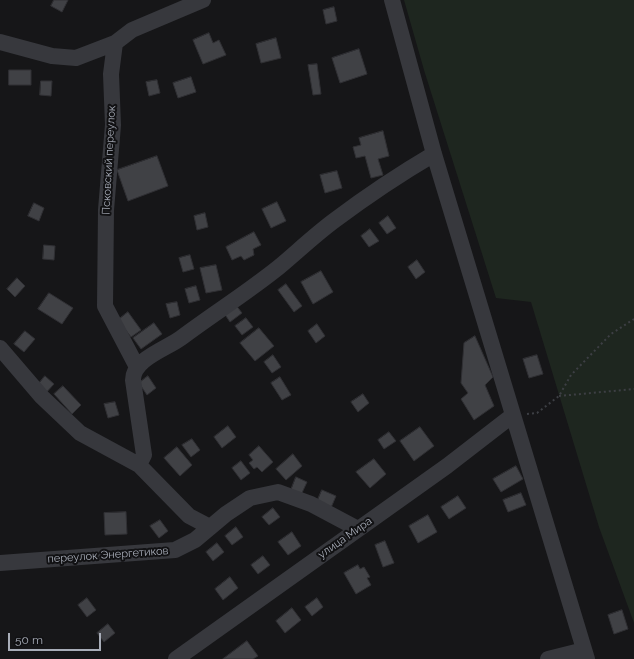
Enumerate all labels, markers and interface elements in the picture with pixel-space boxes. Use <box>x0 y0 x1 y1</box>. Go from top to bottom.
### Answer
street label: Псковский переулок <box>100 105 118 215</box>
street label: улица Мира <box>315 515 375 561</box>
street label: переулок Энергетиков <box>47 544 169 566</box>
scale bar <box>10 625 103 651</box>
text: 50 m <box>15 633 43 647</box>

